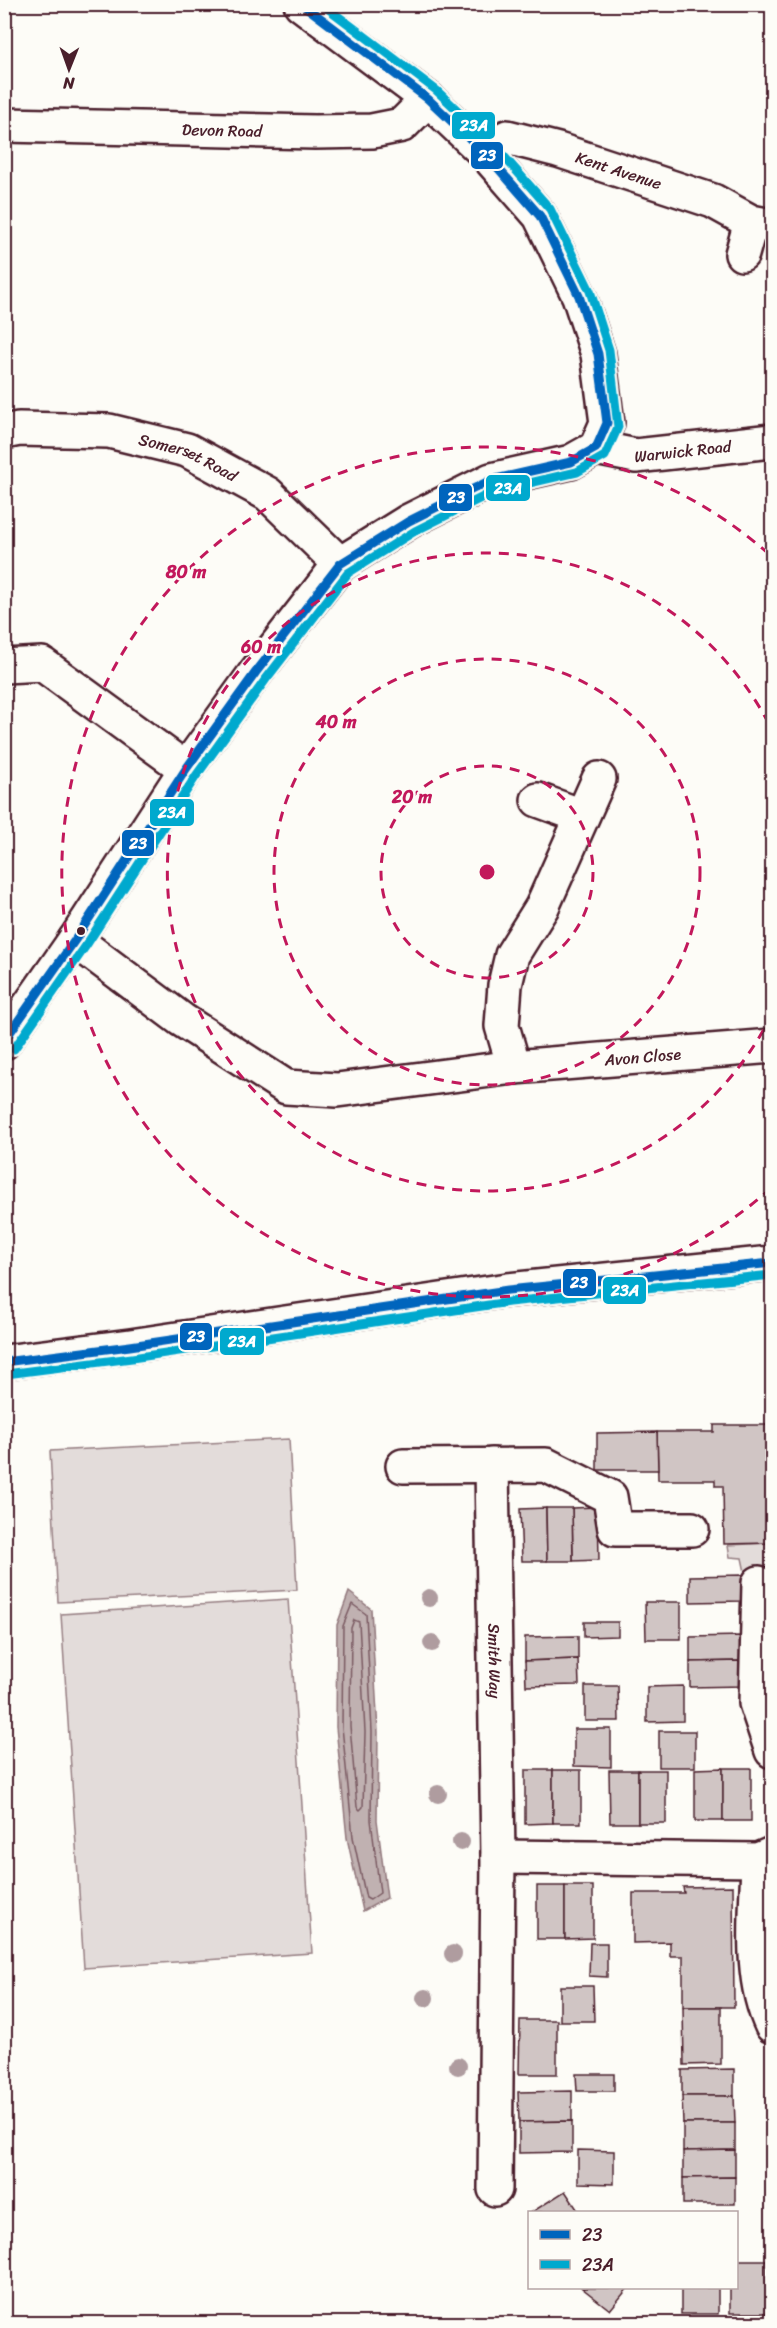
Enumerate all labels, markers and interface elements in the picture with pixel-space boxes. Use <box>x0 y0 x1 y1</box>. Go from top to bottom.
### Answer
north arrow <box>39 39 99 99</box>
text: N <box>62 69 76 98</box>
line badge: 23A <box>451 111 496 140</box>
text: 23A <box>459 111 488 140</box>
street label: Devon Road <box>181 115 264 146</box>
line badge: 23 <box>470 141 504 170</box>
text: 23 <box>477 141 496 170</box>
street label: Kent Avenue <box>572 143 666 198</box>
street label: Somerset Road <box>136 425 244 491</box>
street label: Warwick Road <box>633 431 734 471</box>
line badge: 23A <box>485 474 531 502</box>
text: 23A <box>493 474 522 503</box>
line badge: 23 <box>438 483 473 512</box>
text: 23 <box>446 483 465 512</box>
text: 80 m <box>165 556 207 588</box>
text: 60 m <box>240 631 281 663</box>
text: 40 m <box>314 706 357 738</box>
text: 20 m <box>391 781 432 813</box>
line badge: 23A <box>149 798 195 827</box>
text: 23A <box>157 798 186 827</box>
line badge: 23 <box>121 829 155 857</box>
text: 23 <box>128 829 147 858</box>
centre of rings <box>477 862 497 882</box>
unlabelled marker <box>75 925 87 937</box>
street label: Avon Close <box>602 1039 682 1075</box>
line badge: 23 <box>562 1268 597 1297</box>
text: 23 <box>569 1268 588 1297</box>
line badge: 23A <box>602 1276 647 1305</box>
text: 23A <box>610 1276 639 1305</box>
line badge: 23 <box>179 1322 213 1351</box>
text: 23 <box>186 1322 205 1351</box>
line badge: 23A <box>219 1327 265 1356</box>
text: 23A <box>227 1327 256 1356</box>
street label: Smith Way <box>479 1623 510 1700</box>
legend <box>528 2211 738 2289</box>
text: 23 <box>582 2219 602 2251</box>
text: 23A <box>582 2249 614 2281</box>

